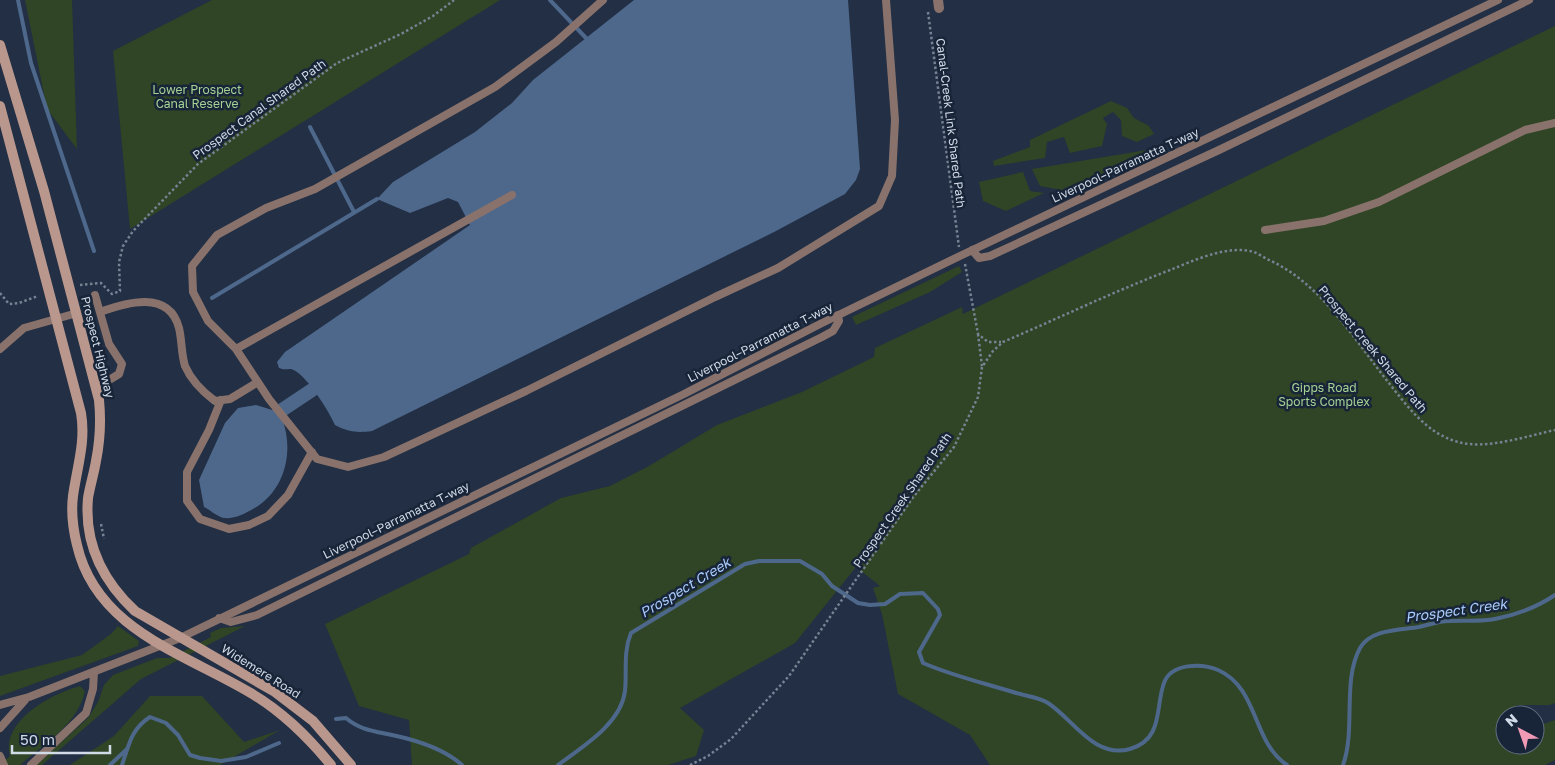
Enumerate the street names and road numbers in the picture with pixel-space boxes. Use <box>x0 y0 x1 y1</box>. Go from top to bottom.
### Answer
street label: Canal-Creek Link Shared Path <box>933 37 969 209</box>
street label: Prospect Canal Shared Path <box>189 56 329 162</box>
street label: Liverpool–Parramatta T-way <box>1049 124 1201 206</box>
street label: Prospect Creek Shared Path <box>1315 282 1431 416</box>
street label: Prospect Highway <box>78 295 118 400</box>
street label: Liverpool–Parramatta T-way <box>685 299 835 385</box>
street label: Prospect Creek Shared Path <box>850 430 954 570</box>
street label: Liverpool–Parramatta T-way <box>320 478 472 562</box>
street label: Widemere Road <box>219 641 303 701</box>

